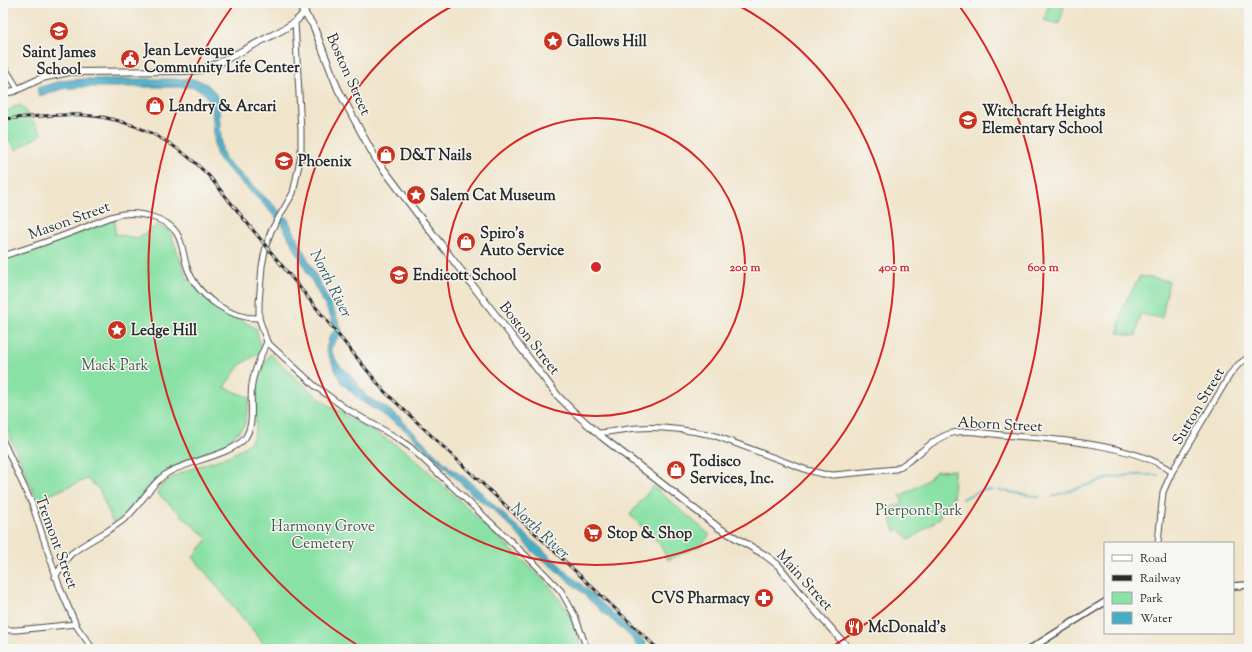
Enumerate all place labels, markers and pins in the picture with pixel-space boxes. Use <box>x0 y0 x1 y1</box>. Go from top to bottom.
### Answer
school or university icon: Saint James School <box>48 20 70 42</box>
place icon: Gallows Hill <box>542 30 564 52</box>
place label: Gallows Hill <box>567 32 648 53</box>
place label: Jean Levesque Community Life Center <box>143 41 300 79</box>
place label: Saint James School <box>22 43 96 81</box>
public building icon: Jean Levesque Community Life Center <box>119 48 141 70</box>
shop icon: Landry & Arcari <box>144 95 166 117</box>
place label: Landry & Arcari <box>169 97 277 118</box>
place label: Witchcraft Heights Elementary School <box>982 102 1105 140</box>
school or university icon: Witchcraft Heights Elementary School <box>957 109 979 131</box>
shop icon: D&T Nails <box>375 144 397 166</box>
place label: D&T Nails <box>400 146 472 167</box>
school or university icon: Phoenix <box>273 150 295 172</box>
place label: Phoenix <box>298 152 352 173</box>
place icon: Salem Cat Museum <box>405 184 427 206</box>
place label: Salem Cat Museum <box>430 186 556 207</box>
place label: Spiro's Auto Service <box>480 224 564 262</box>
shop icon: Spiro's Auto Service <box>455 231 477 253</box>
centre of rings <box>589 260 603 274</box>
school or university icon: Endicott School <box>388 264 410 286</box>
place label: Endicott School <box>413 266 517 287</box>
place icon: Ledge Hill <box>106 319 128 341</box>
place label: Ledge Hill <box>131 321 198 342</box>
place label: Todisco Services, Inc. <box>690 452 774 490</box>
shop icon: Todisco Services, Inc. <box>665 459 687 481</box>
supermarket icon: Stop & Shop <box>582 522 604 544</box>
place label: Stop & Shop <box>607 524 693 545</box>
pharmacy icon: CVS Pharmacy <box>753 587 775 609</box>
place label: CVS Pharmacy <box>652 589 751 610</box>
restaurant icon: McDonald's <box>843 616 865 638</box>
place label: McDonald's <box>868 618 946 639</box>

